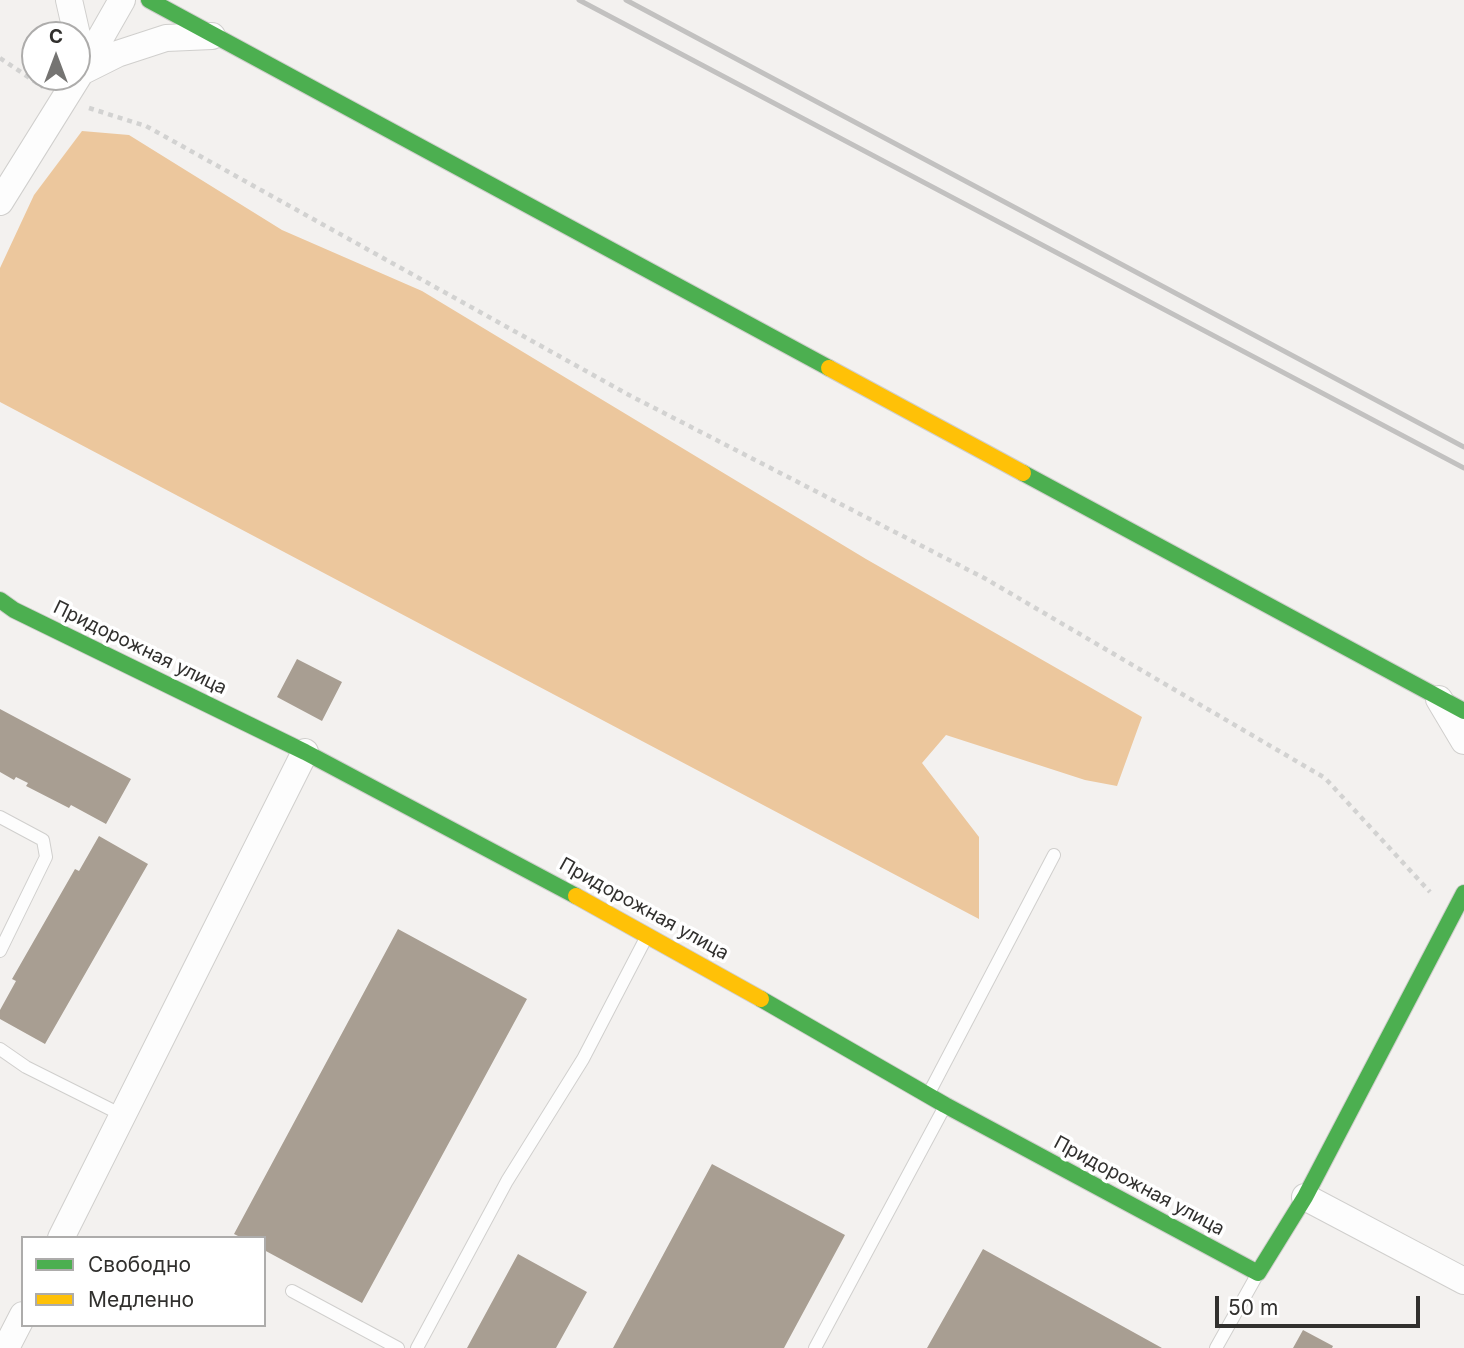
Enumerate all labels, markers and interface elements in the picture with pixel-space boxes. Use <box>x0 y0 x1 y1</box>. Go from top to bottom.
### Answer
north arrow <box>21 21 91 91</box>
text: С <box>49 25 63 48</box>
street label: Придорожная улица <box>50 596 230 700</box>
street label: Придорожная улица <box>555 853 733 965</box>
street label: Придорожная улица <box>1050 1131 1228 1241</box>
legend <box>21 1236 266 1327</box>
text: Свободно <box>88 1252 191 1277</box>
scale bar <box>1219 1282 1424 1326</box>
text: Медленно <box>88 1287 194 1312</box>
text: 50 m <box>1228 1295 1278 1320</box>

